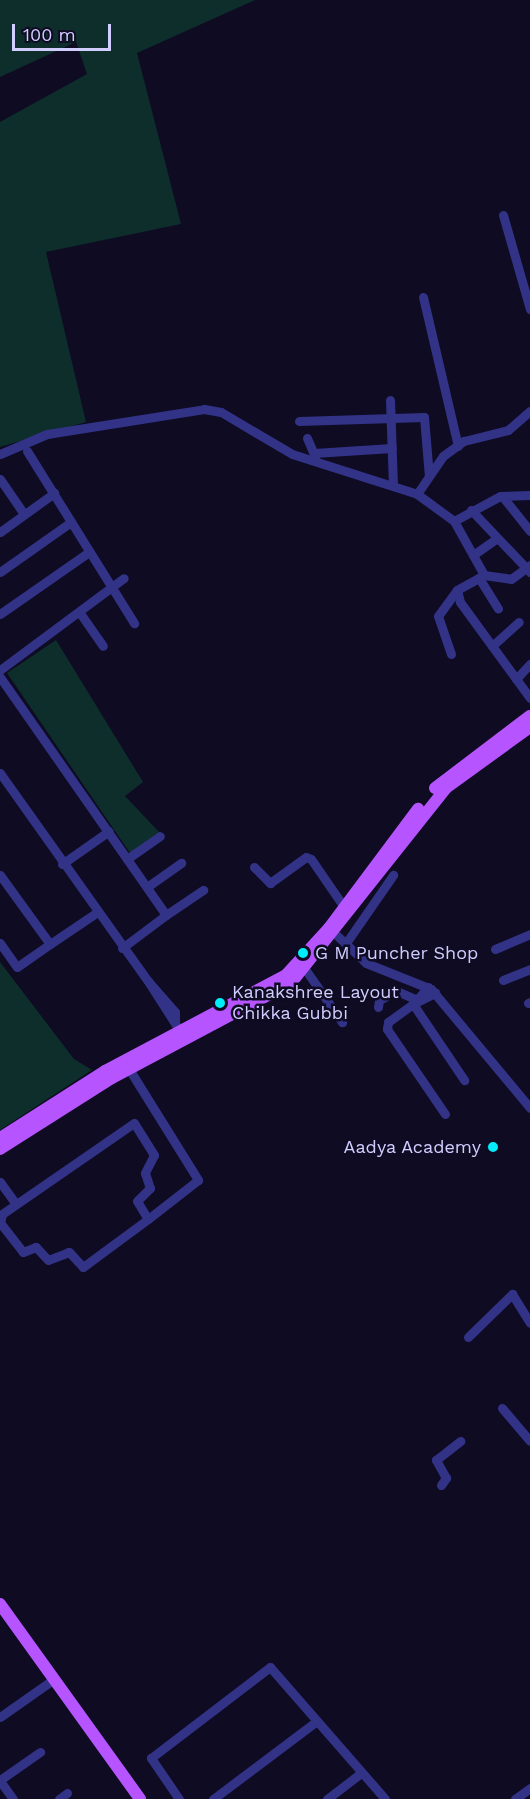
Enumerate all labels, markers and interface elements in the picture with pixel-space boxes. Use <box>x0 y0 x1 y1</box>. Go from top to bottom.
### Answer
scale bar <box>15 12 114 50</box>
text: 100 m <box>23 24 76 45</box>
place label: G M Puncher Shop <box>315 942 479 964</box>
marker: G M Puncher Shop <box>296 946 310 960</box>
place label: Kanakshree Layout Chikka Gubbi <box>232 982 399 1024</box>
marker: Kanakshree Layout Chikka Gubbi <box>213 996 227 1010</box>
place label: Aadya Academy <box>342 1136 481 1158</box>
marker: Aadya Academy <box>486 1140 500 1154</box>

